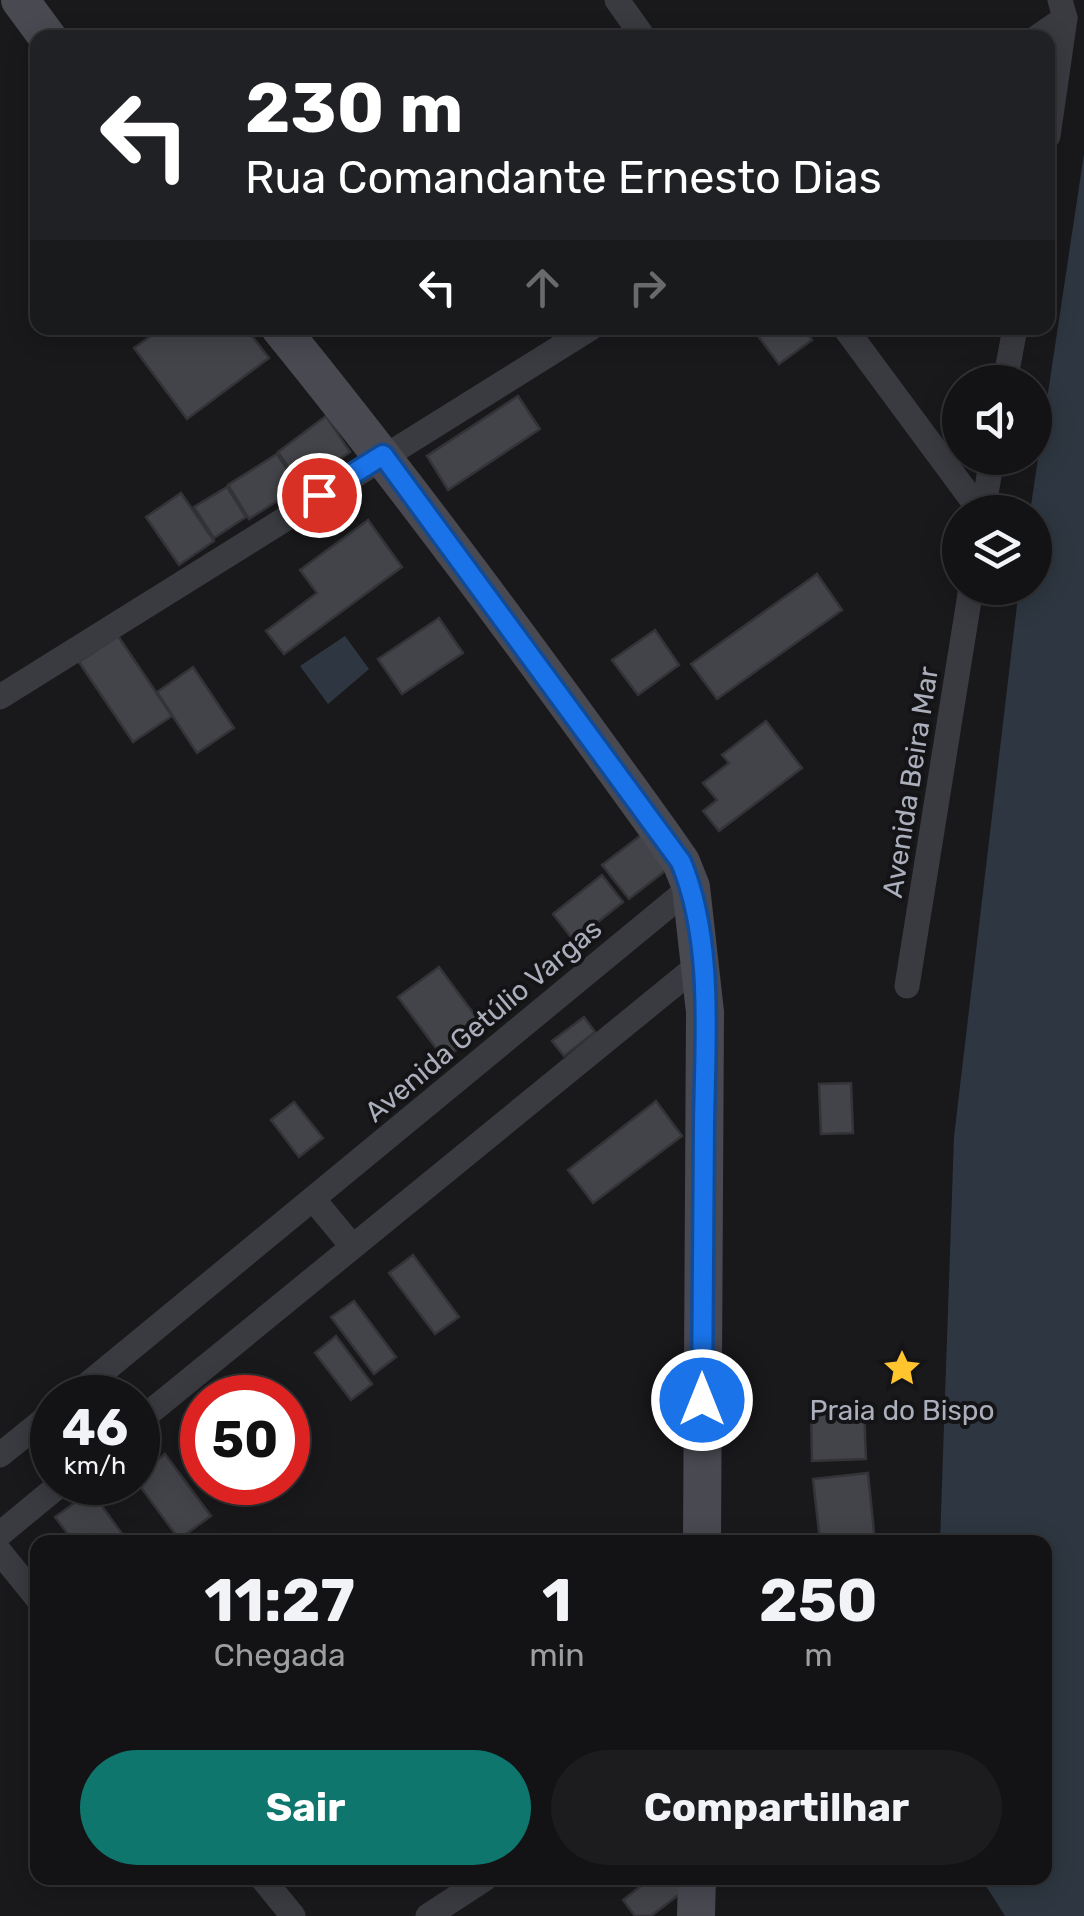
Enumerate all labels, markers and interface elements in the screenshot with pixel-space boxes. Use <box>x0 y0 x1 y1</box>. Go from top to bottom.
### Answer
text: 230 m <box>245 67 463 150</box>
icon: left <box>80 70 210 200</box>
text: Rua Comandante Ernesto Dias <box>245 151 882 204</box>
icon: left <box>410 260 465 315</box>
icon: ahead <box>515 260 570 315</box>
icon: right <box>620 260 675 315</box>
map controls <box>942 365 1052 605</box>
button: sound <box>942 365 1052 475</box>
pin <box>277 453 362 538</box>
icon: arrive <box>292 468 347 523</box>
button: layers <box>942 495 1052 605</box>
street label: Avenida Beira Mar <box>876 664 945 900</box>
street label: Avenida Getúlio Vargas <box>358 912 608 1129</box>
place icon: Praia do Bispo <box>881 1347 923 1389</box>
position arrow <box>650 1348 754 1452</box>
speed limit sign: 50 <box>180 1375 310 1505</box>
place label: Praia do Bispo <box>809 1394 995 1427</box>
text: 46 <box>62 1398 128 1458</box>
text: km/h <box>64 1451 126 1480</box>
text: 11:27 <box>204 1565 355 1636</box>
text: 1 <box>542 1565 572 1636</box>
text: 250 <box>759 1565 878 1636</box>
text: Chegada <box>213 1636 346 1674</box>
text: min <box>529 1636 585 1674</box>
text: m <box>804 1636 833 1674</box>
button: Sair <box>80 1750 531 1865</box>
button: Compartilhar <box>551 1750 1002 1865</box>

